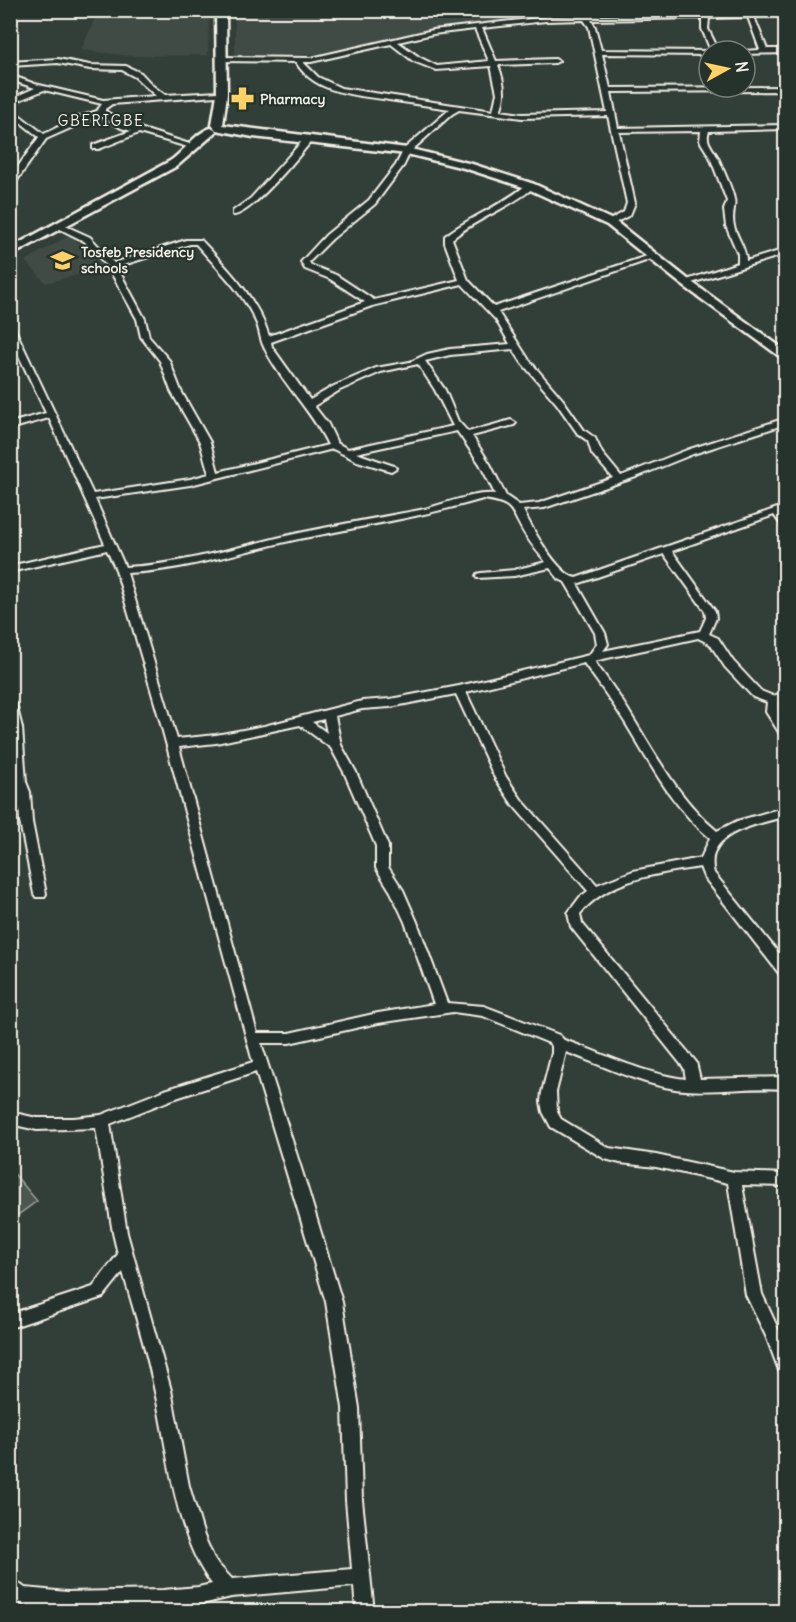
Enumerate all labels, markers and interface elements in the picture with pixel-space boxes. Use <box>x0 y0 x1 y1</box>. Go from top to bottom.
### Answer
north arrow <box>697 39 757 99</box>
text: N <box>731 60 753 74</box>
pharmacy icon: Pharmacy <box>229 86 255 112</box>
place label: Pharmacy <box>260 90 326 108</box>
district label: GBERIGBE <box>58 111 144 130</box>
place label: Tosfeb Presidency schools <box>81 243 194 277</box>
school or university icon: Tosfeb Presidency schools <box>50 247 76 273</box>

